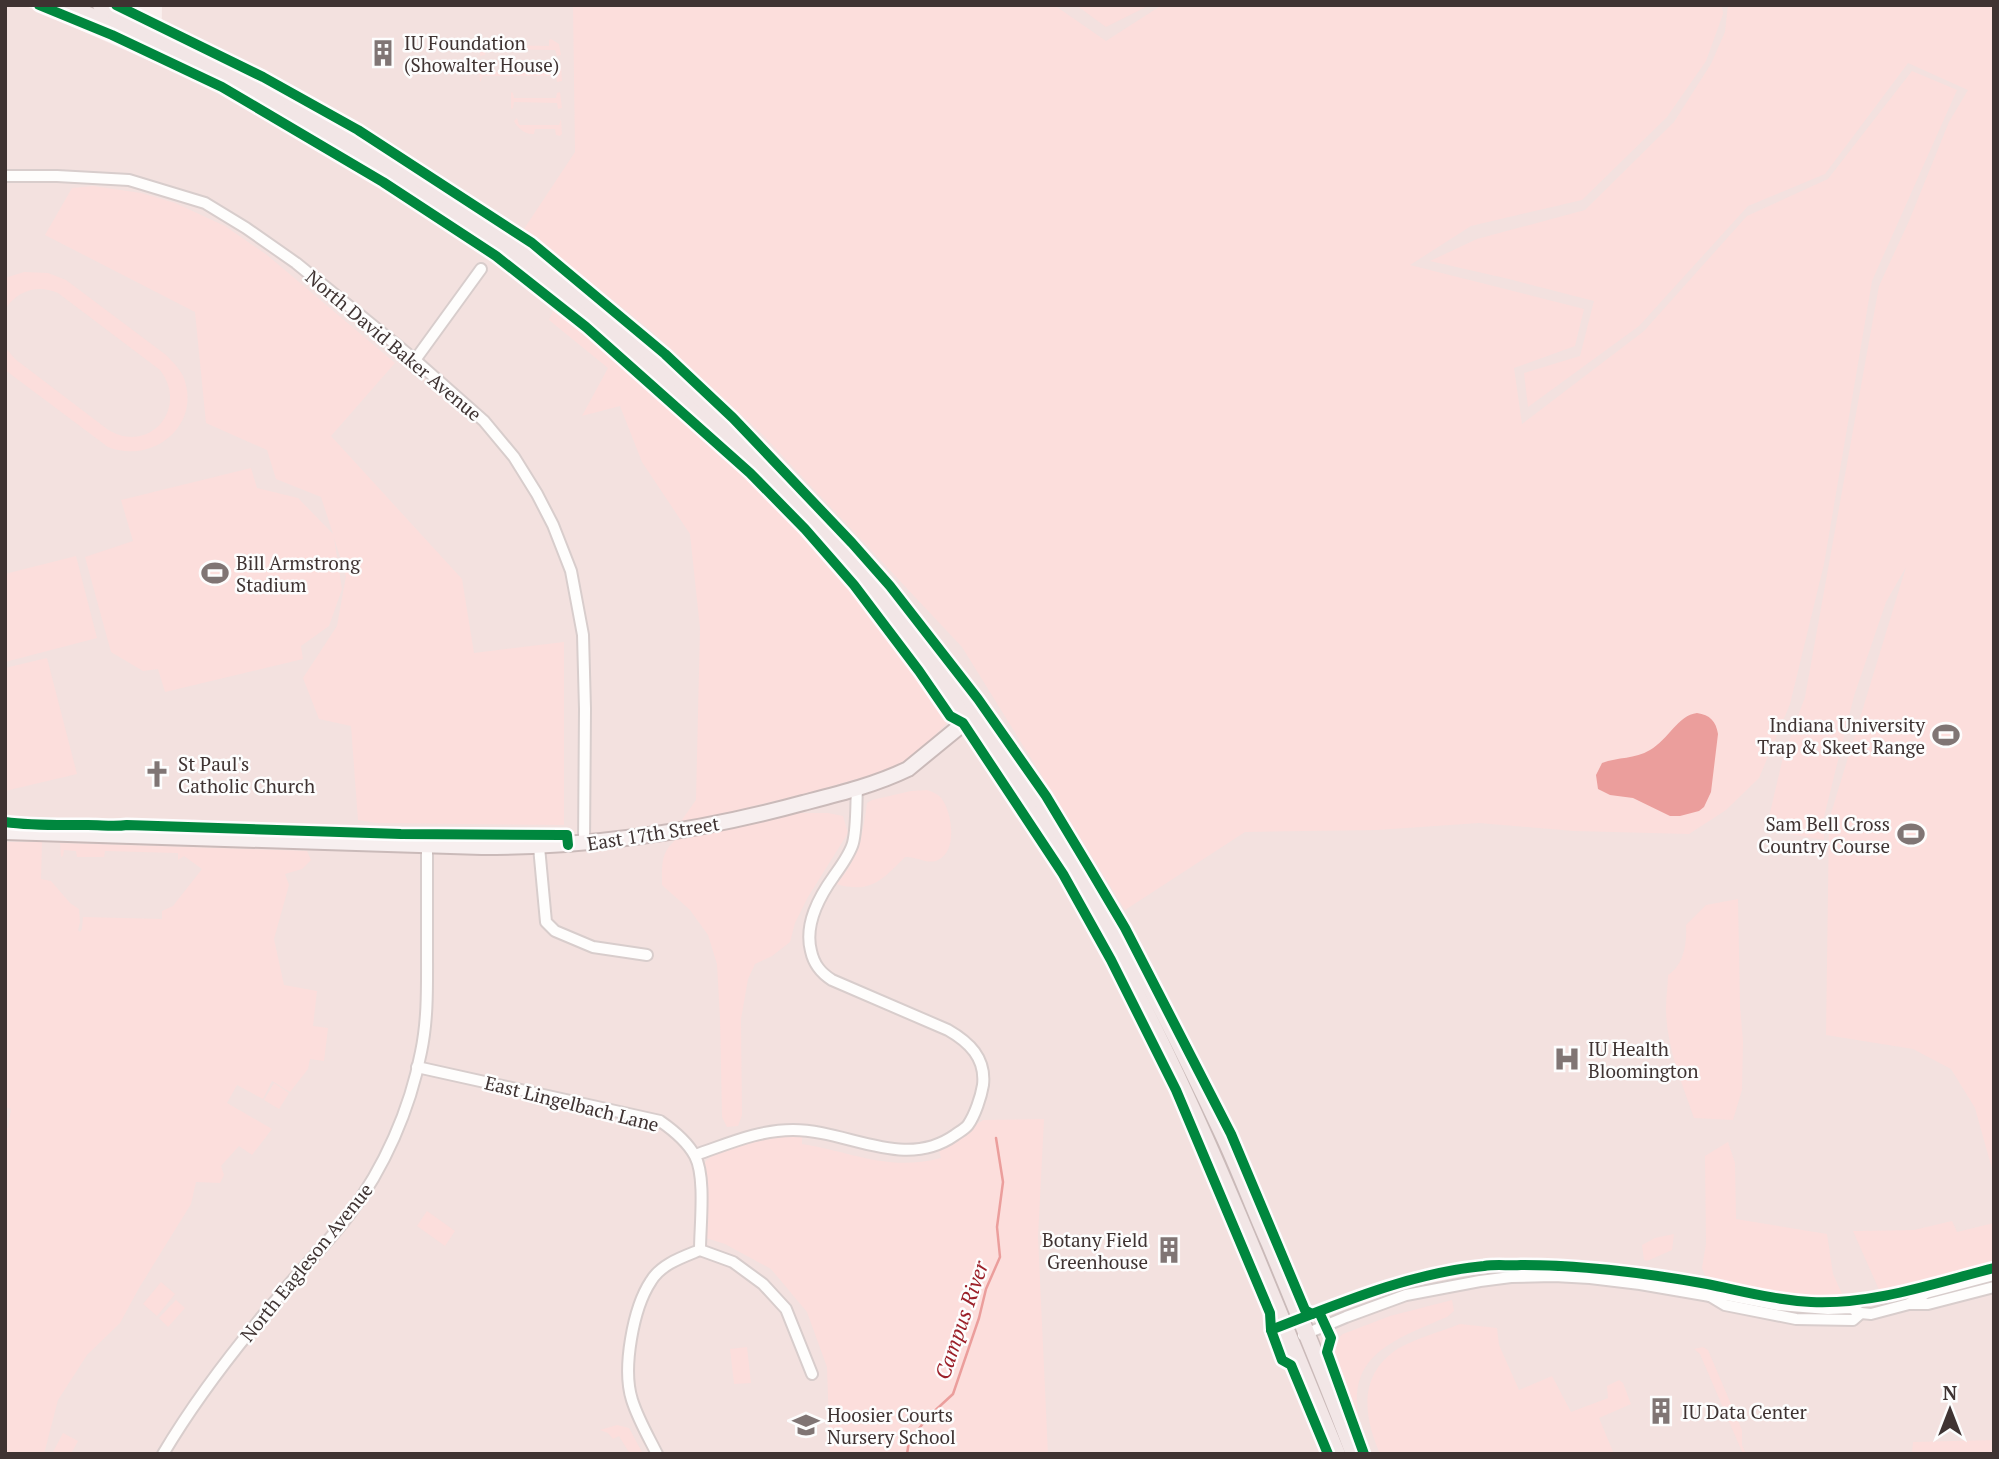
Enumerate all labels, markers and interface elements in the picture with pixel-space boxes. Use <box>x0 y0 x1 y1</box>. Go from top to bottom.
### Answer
place label: IU Foundation (Showalter House) <box>404 30 559 77</box>
building icon: IU Foundation (Showalter House) <box>368 38 398 68</box>
street label: North David Baker Avenue <box>301 264 487 426</box>
place label: Bill Armstrong Stadium <box>236 550 361 597</box>
sports icon: Bill Armstrong Stadium <box>200 558 230 588</box>
place label: Indiana University Trap & Skeet Range <box>1757 712 1925 759</box>
sports icon: Indiana University Trap & Skeet Range <box>1931 720 1961 750</box>
place label: St Paul's Catholic Church <box>178 751 315 798</box>
church icon: St Paul's Catholic Church <box>142 759 172 789</box>
street label: East 17th Street <box>585 810 721 856</box>
place label: Sam Bell Cross Country Course <box>1758 811 1890 858</box>
sports icon: Sam Bell Cross Country Course <box>1896 819 1926 849</box>
place label: IU Health Bloomington <box>1588 1036 1699 1083</box>
hospital icon: IU Health Bloomington <box>1552 1044 1582 1074</box>
street label: East Lingelbach Lane <box>482 1069 662 1137</box>
street label: North Eagleson Avenue <box>234 1178 378 1346</box>
place label: Botany Field Greenhouse <box>1042 1227 1148 1274</box>
building icon: Botany Field Greenhouse <box>1154 1235 1184 1265</box>
water label: Campus River <box>928 1256 995 1383</box>
north arrow <box>1915 1375 1985 1445</box>
text: N <box>1943 1380 1958 1405</box>
building icon: IU Data Center <box>1646 1396 1676 1426</box>
place label: IU Data Center <box>1682 1399 1808 1424</box>
place label: Hoosier Courts Nursery School <box>827 1402 956 1449</box>
school or university icon: Hoosier Courts Nursery School <box>791 1410 821 1440</box>

